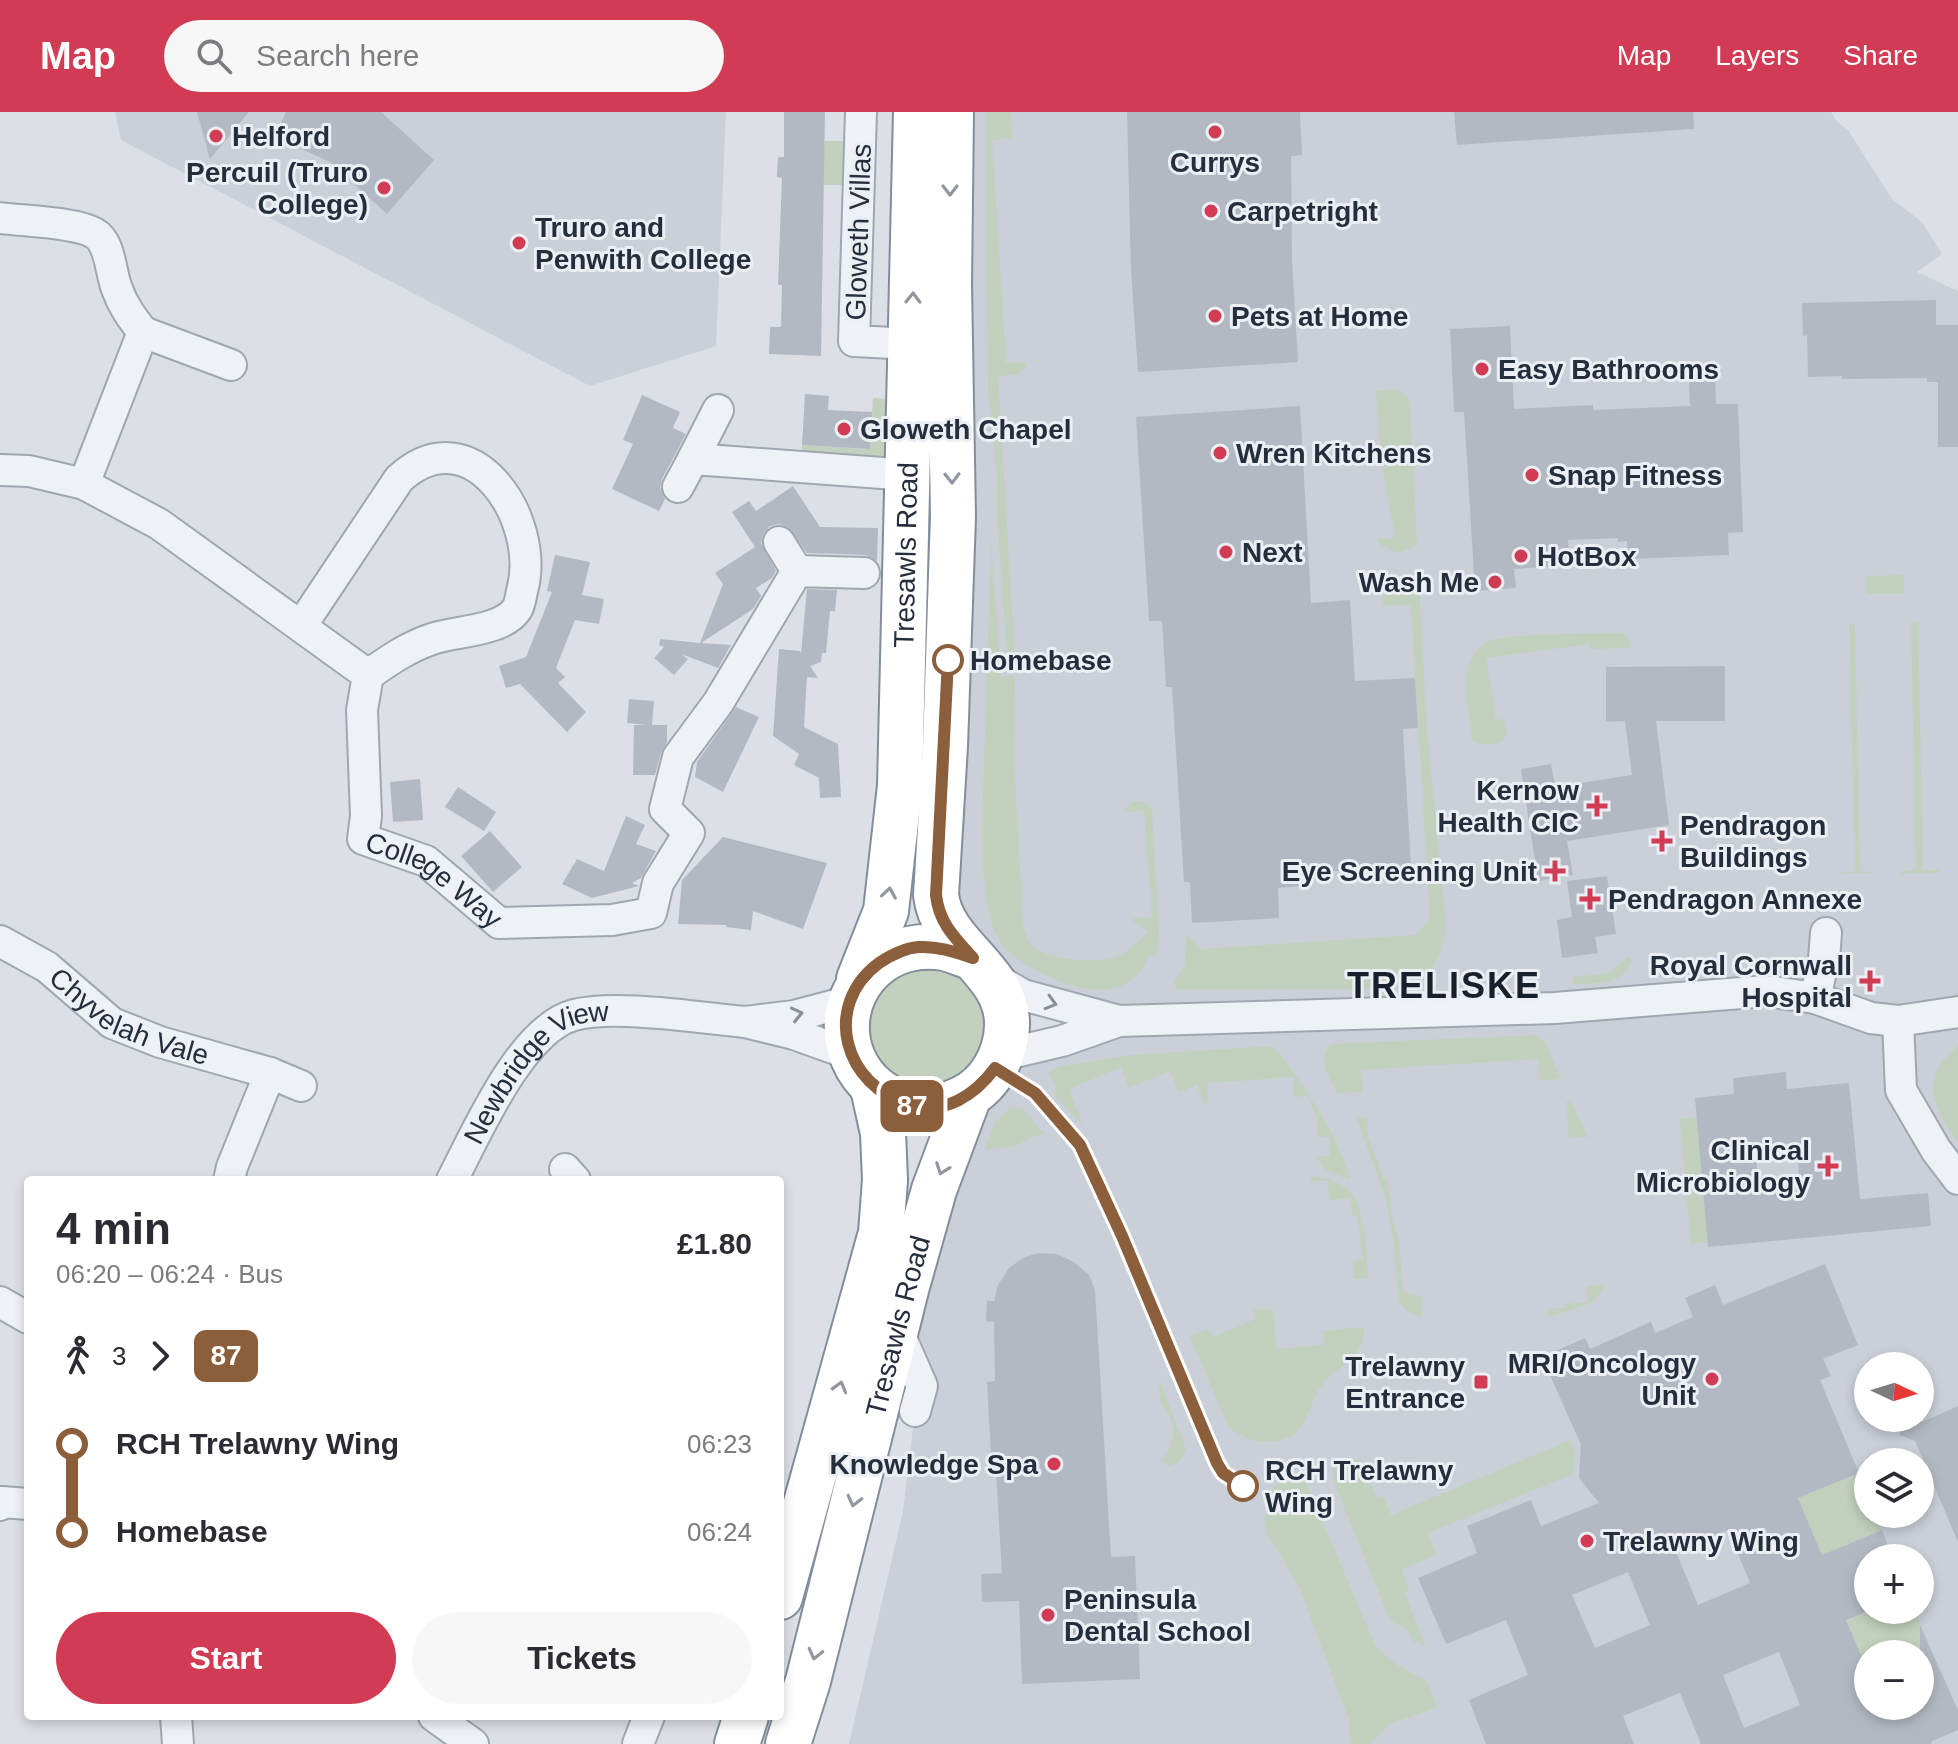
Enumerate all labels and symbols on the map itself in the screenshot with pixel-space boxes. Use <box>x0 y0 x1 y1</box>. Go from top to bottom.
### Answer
place label: Helford <box>232 121 330 152</box>
marker: Currys <box>1206 123 1224 141</box>
marker: Helford <box>207 127 225 145</box>
street label: Gloweth Villas <box>840 143 877 321</box>
place label: Currys <box>1170 147 1260 178</box>
place label: Percuil (Truro College) <box>186 157 368 220</box>
marker: Percuil (Truro College) <box>375 179 393 197</box>
one-way arrow <box>941 184 959 197</box>
place label: Carpetright <box>1227 196 1378 227</box>
marker: Carpetright <box>1202 202 1220 220</box>
place label: Truro and Penwith College <box>535 212 751 275</box>
marker: Truro and Penwith College <box>510 234 528 252</box>
one-way arrow <box>904 291 922 304</box>
place label: Pets at Home <box>1231 301 1408 332</box>
marker: Pets at Home <box>1206 307 1224 325</box>
place label: Easy Bathrooms <box>1498 354 1719 385</box>
marker: Easy Bathrooms <box>1473 360 1491 378</box>
place label: Gloweth Chapel <box>860 414 1072 445</box>
marker: Gloweth Chapel <box>835 420 853 438</box>
place label: Wren Kitchens <box>1236 438 1432 469</box>
marker: Wren Kitchens <box>1211 444 1229 462</box>
place label: Snap Fitness <box>1548 460 1722 491</box>
street label: Tresawls Road <box>888 462 924 648</box>
marker: Snap Fitness <box>1523 466 1541 484</box>
one-way arrow <box>943 472 961 485</box>
place label: Next <box>1242 537 1303 568</box>
place label: HotBox <box>1537 541 1637 572</box>
marker: Next <box>1217 543 1235 561</box>
marker: HotBox <box>1512 547 1530 565</box>
place label: Wash Me <box>1359 567 1479 598</box>
marker: Wash Me <box>1486 573 1504 591</box>
marker: Homebase <box>933 645 963 675</box>
place label: Homebase <box>970 645 1112 676</box>
place label: Kernow Health CIC <box>1437 775 1579 838</box>
marker: Kernow Health CIC <box>1586 795 1608 817</box>
place label: Pendragon Buildings <box>1680 810 1826 873</box>
street label: College Way <box>361 826 508 935</box>
marker: Pendragon Buildings <box>1651 830 1673 852</box>
place label: Eye Screening Unit <box>1282 856 1537 887</box>
marker: Eye Screening Unit <box>1544 860 1566 882</box>
place label: Pendragon Annexe <box>1608 884 1862 915</box>
one-way arrow <box>880 886 897 900</box>
marker: Pendragon Annexe <box>1579 888 1601 910</box>
place label: Royal Cornwall Hospital <box>1650 950 1852 1013</box>
street label: Chyvelah Vale <box>43 962 212 1071</box>
district label: TRELISKE <box>1347 965 1541 1006</box>
marker: Royal Cornwall Hospital <box>1859 970 1881 992</box>
one-way arrow <box>1044 994 1058 1010</box>
street label: Newbridge View <box>458 996 610 1149</box>
one-way arrow <box>789 1006 803 1023</box>
line badge: 87 <box>876 1080 948 1132</box>
place label: Clinical Microbiology <box>1636 1135 1810 1198</box>
marker: Clinical Microbiology <box>1817 1155 1839 1177</box>
one-way arrow <box>935 1161 952 1175</box>
street label: Tresawls Road <box>860 1232 936 1420</box>
place label: MRI/Oncology Unit <box>1508 1348 1696 1411</box>
place label: Trelawny Entrance <box>1345 1351 1465 1414</box>
north arrow <box>1854 1352 1934 1432</box>
marker: MRI/Oncology Unit <box>1703 1370 1721 1388</box>
marker: Trelawny Entrance <box>1472 1373 1490 1391</box>
one-way arrow <box>831 1381 847 1394</box>
place label: Knowledge Spa <box>830 1449 1038 1480</box>
marker: Knowledge Spa <box>1045 1455 1063 1473</box>
place label: RCH Trelawny Wing <box>1265 1455 1454 1518</box>
marker: RCH Trelawny Wing <box>1228 1471 1258 1501</box>
one-way arrow <box>846 1494 863 1508</box>
place label: Trelawny Wing <box>1603 1526 1799 1557</box>
marker: Trelawny Wing <box>1578 1532 1596 1550</box>
place label: Peninsula Dental School <box>1064 1584 1251 1647</box>
marker: Peninsula Dental School <box>1039 1606 1057 1624</box>
one-way arrow <box>807 1646 824 1660</box>

